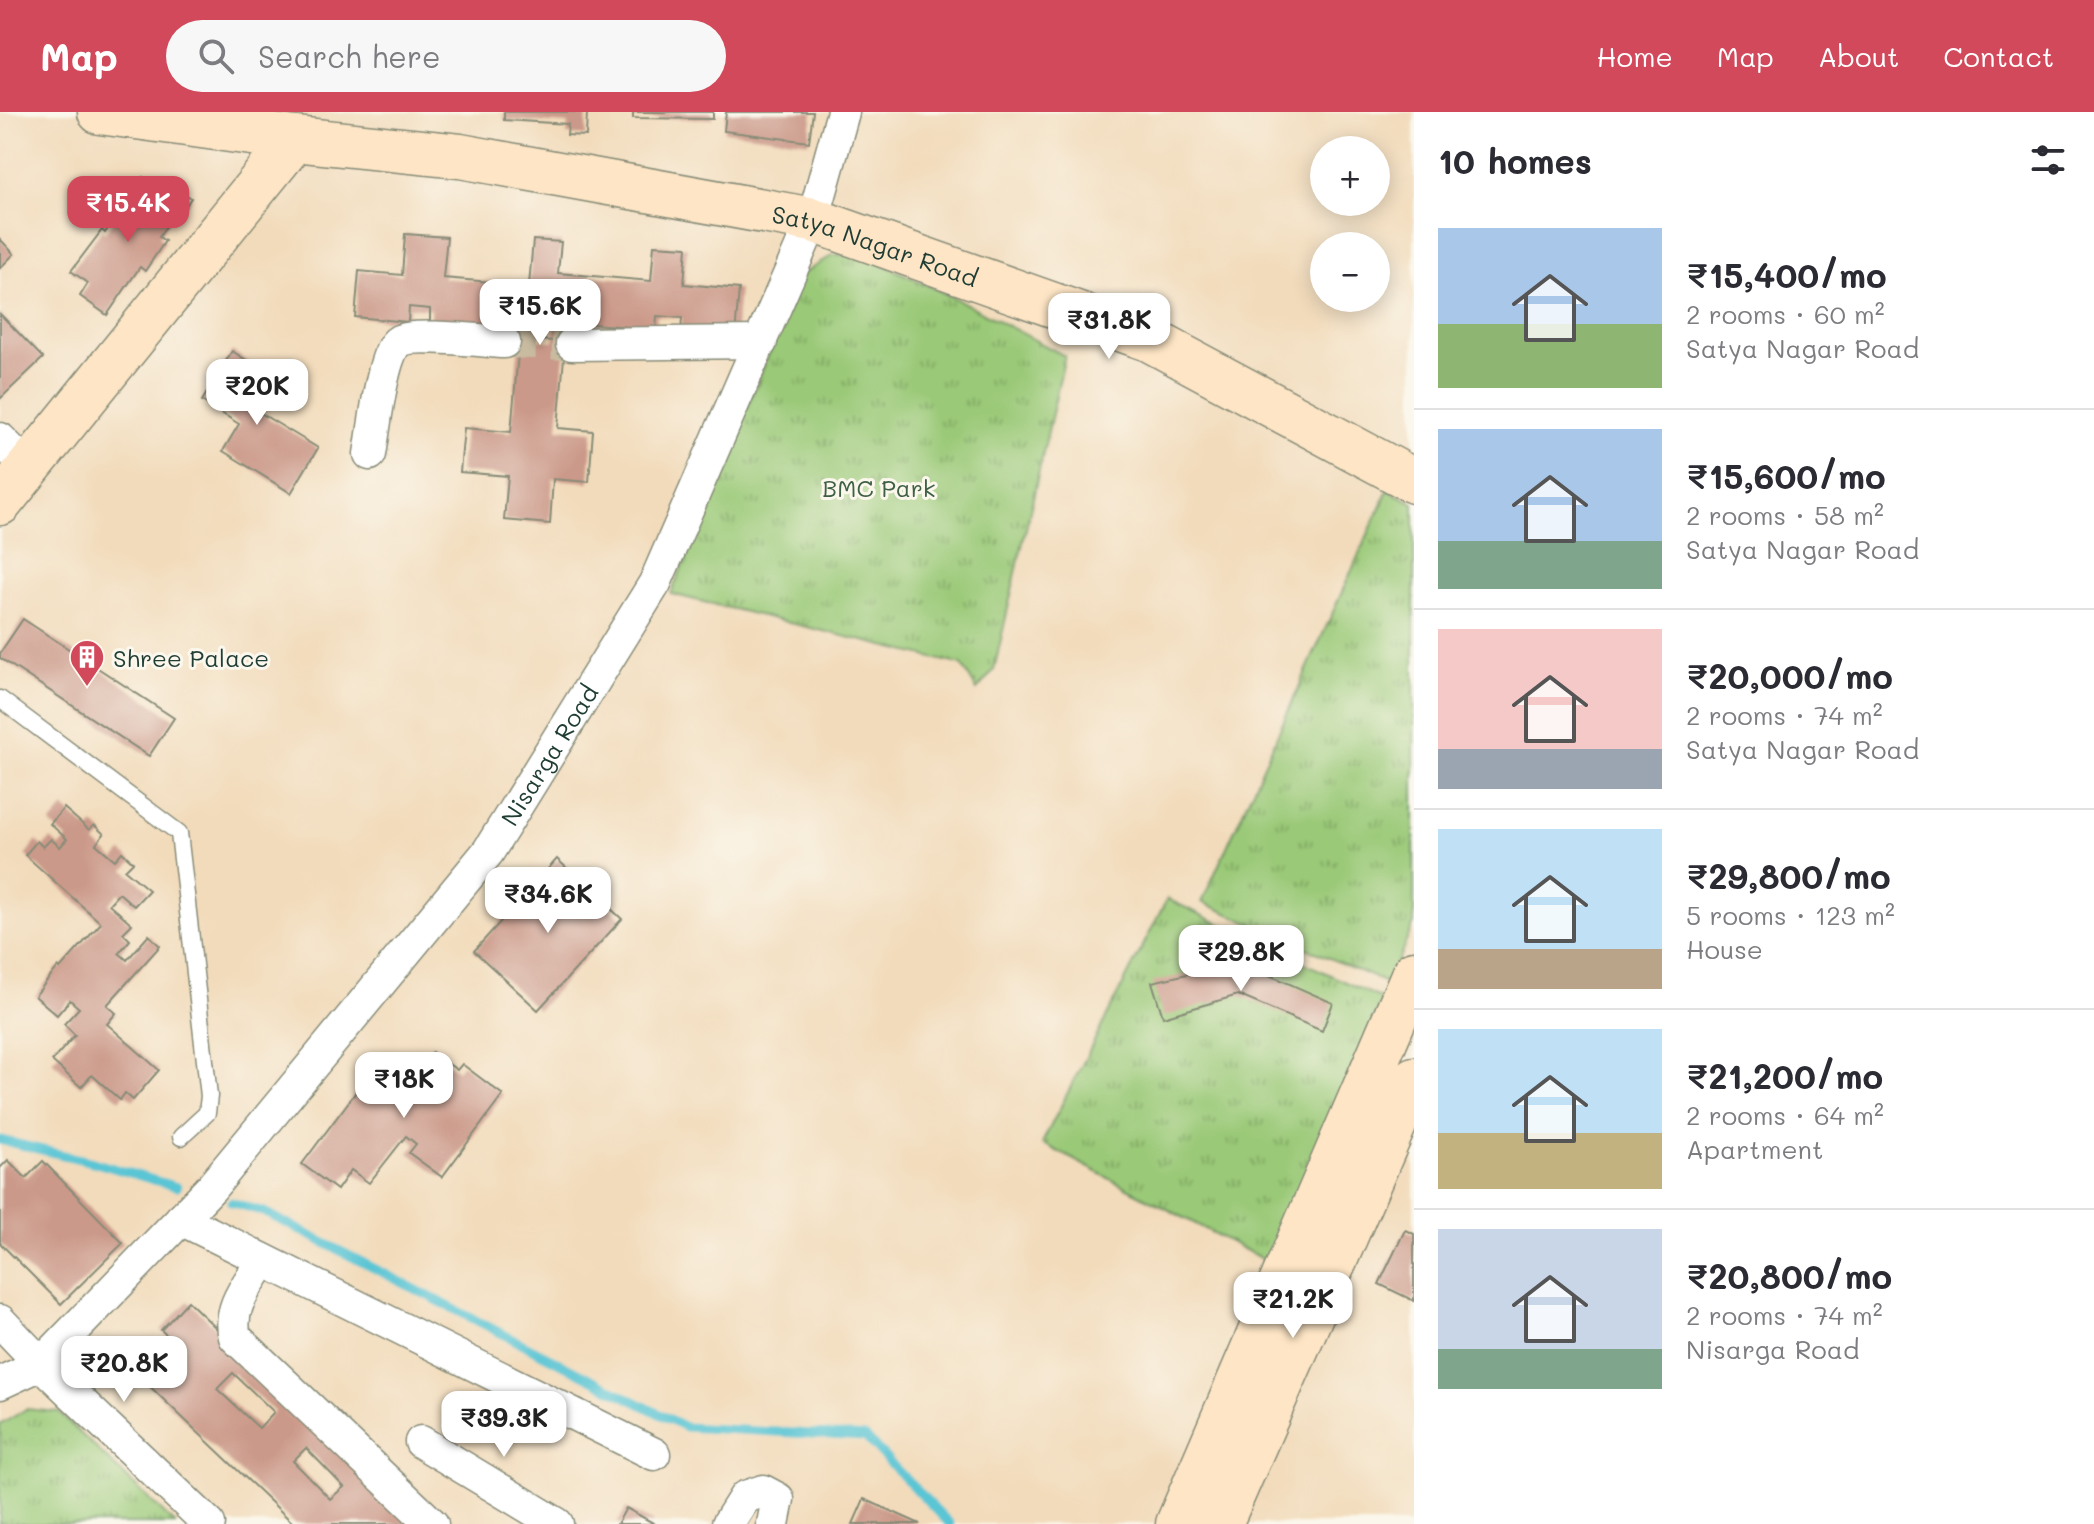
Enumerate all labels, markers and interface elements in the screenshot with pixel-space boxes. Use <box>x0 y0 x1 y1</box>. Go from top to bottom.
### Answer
search box <box>166 20 726 92</box>
text: Map <box>40 31 118 81</box>
icon: search <box>194 34 238 78</box>
text: Search here <box>258 36 441 76</box>
text: Home <box>1597 38 1673 74</box>
text: Map <box>1717 38 1774 74</box>
text: About <box>1818 38 1899 74</box>
text: Contact <box>1943 38 2054 74</box>
map controls <box>1310 136 1390 312</box>
button: + <box>1310 136 1390 216</box>
text: 10 homes <box>1438 138 1592 183</box>
icon: filters <box>2026 138 2070 182</box>
pin: ₹15.4K <box>63 176 193 244</box>
text: ₹15.4K <box>85 185 171 219</box>
street label: Satya Nagar Road <box>770 197 982 293</box>
button: − <box>1310 232 1390 312</box>
text: ₹15,400/mo <box>1686 252 1887 297</box>
icon: home <box>1502 260 1598 356</box>
pin: ₹15.6K <box>475 279 605 347</box>
text: ₹15.6K <box>498 288 582 322</box>
pin: ₹31.8K <box>1044 293 1174 361</box>
text: 2 rooms · 60 m² <box>1686 297 1885 331</box>
text: ₹31.8K <box>1066 302 1152 336</box>
text: Satya Nagar Road <box>1686 331 1919 365</box>
pin: ₹20K <box>210 359 304 427</box>
text: ₹20K <box>224 368 290 402</box>
text: ₹15,600/mo <box>1686 453 1886 498</box>
icon: home <box>1502 461 1598 557</box>
park label: BMC Park <box>822 472 936 503</box>
text: 2 rooms · 58 m² <box>1686 498 1884 532</box>
text: Satya Nagar Road <box>1686 532 1919 566</box>
building icon: Shree Palace <box>68 638 106 688</box>
place label: Shree Palace <box>113 642 269 673</box>
text: ₹20,000/mo <box>1686 653 1893 698</box>
icon: home <box>1502 661 1598 757</box>
street label: Nisarga Road <box>493 678 604 831</box>
text: 2 rooms · 74 m² <box>1686 698 1883 732</box>
text: Satya Nagar Road <box>1686 732 1919 766</box>
text: ₹29,800/mo <box>1686 853 1891 898</box>
icon: home <box>1502 861 1598 957</box>
pin: ₹34.6K <box>483 867 613 935</box>
text: ₹34.6K <box>503 876 593 910</box>
text: 5 rooms · 123 m² <box>1686 898 1895 932</box>
pin: ₹29.8K <box>1176 925 1306 993</box>
text: House <box>1686 932 1763 966</box>
text: ₹29.8K <box>1197 934 1285 968</box>
pin: ₹18K <box>357 1052 451 1120</box>
text: ₹21,200/mo <box>1686 1053 1883 1098</box>
text: ₹18K <box>373 1061 435 1095</box>
icon: home <box>1502 1061 1598 1157</box>
text: 2 rooms · 64 m² <box>1686 1098 1884 1132</box>
text: Apartment <box>1686 1132 1823 1166</box>
text: ₹20,800/mo <box>1686 1253 1892 1298</box>
icon: home <box>1502 1261 1598 1357</box>
pin: ₹21.2K <box>1228 1272 1358 1340</box>
text: ₹21.2K <box>1252 1281 1334 1315</box>
text: 2 rooms · 74 m² <box>1686 1298 1883 1332</box>
text: Nisarga Road <box>1686 1332 1859 1366</box>
pin: ₹20.8K <box>59 1336 189 1404</box>
text: ₹20.8K <box>79 1345 169 1379</box>
pin: ₹39.3K <box>439 1391 569 1459</box>
text: ₹39.3K <box>459 1400 549 1434</box>

